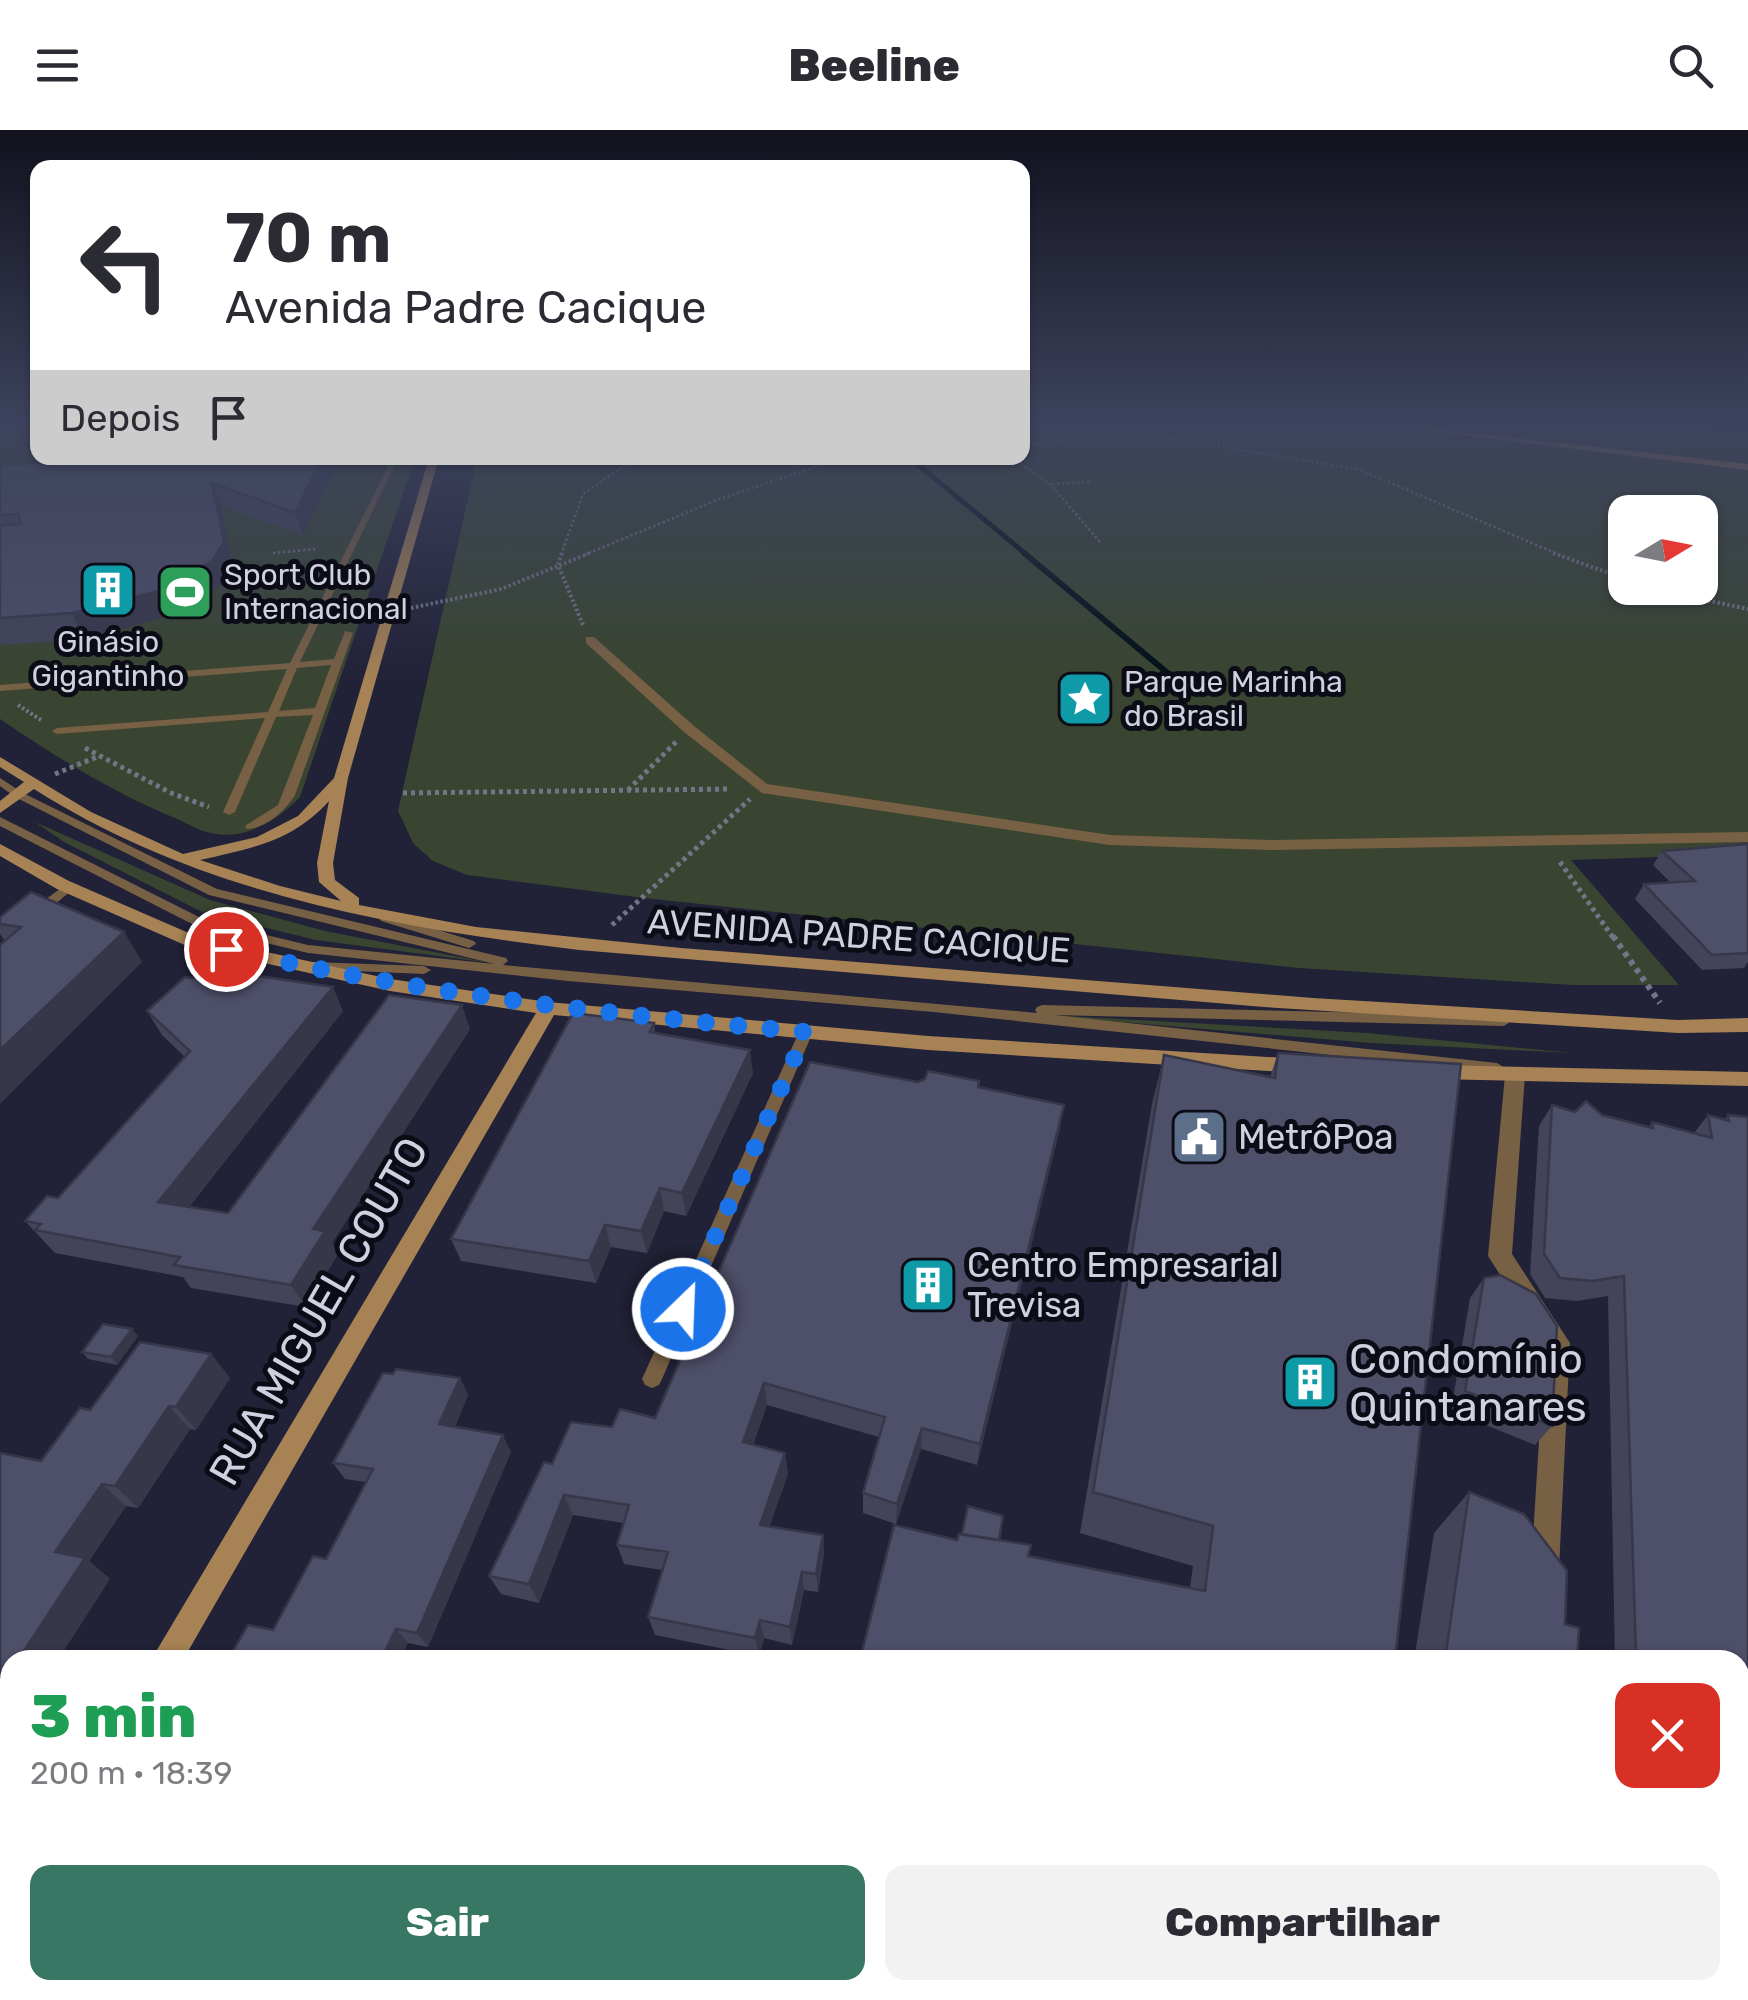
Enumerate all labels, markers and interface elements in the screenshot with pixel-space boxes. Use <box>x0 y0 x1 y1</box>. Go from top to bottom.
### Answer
icon: menu <box>30 38 85 93</box>
icon: search <box>1663 38 1718 93</box>
text: Beeline <box>788 39 960 92</box>
text: 70 m <box>225 197 392 280</box>
icon: left <box>60 200 190 330</box>
text: Avenida Padre Cacique <box>225 281 706 334</box>
icon: arrive <box>201 390 256 445</box>
text: Depois <box>60 395 181 441</box>
north arrow <box>1608 495 1718 605</box>
map controls <box>1608 495 1718 605</box>
place label: Sport Club Internacional <box>224 557 408 627</box>
building icon: Ginásio Gigantinho <box>78 560 138 620</box>
sports icon: Sport Club Internacional <box>155 562 215 622</box>
place label: Ginásio Gigantinho <box>32 624 184 694</box>
place label: Parque Marinha do Brasil <box>1124 664 1343 734</box>
place icon: Parque Marinha do Brasil <box>1055 669 1115 729</box>
street label: AVENIDA PADRE CACIQUE <box>646 900 1072 972</box>
pin <box>184 907 269 992</box>
icon: arrive <box>199 922 254 977</box>
public building icon: MetrôPoa <box>1169 1107 1229 1167</box>
place label: MetrôPoa <box>1238 1116 1394 1158</box>
street label: RUA MIGUEL COUTO <box>199 1129 439 1494</box>
place label: Centro Empresarial Trevisa <box>967 1244 1279 1326</box>
building icon: Centro Empresarial Trevisa <box>898 1255 958 1315</box>
position arrow <box>631 1257 735 1361</box>
place label: Condomínio Quintanares <box>1349 1334 1587 1432</box>
building icon: Condomínio Quintanares <box>1280 1352 1340 1412</box>
text: 3 min <box>30 1681 196 1752</box>
button: close <box>1615 1683 1720 1788</box>
text: 200 m · 18:39 <box>30 1754 232 1792</box>
button: Sair <box>30 1865 865 1980</box>
button: Compartilhar <box>885 1865 1720 1980</box>

